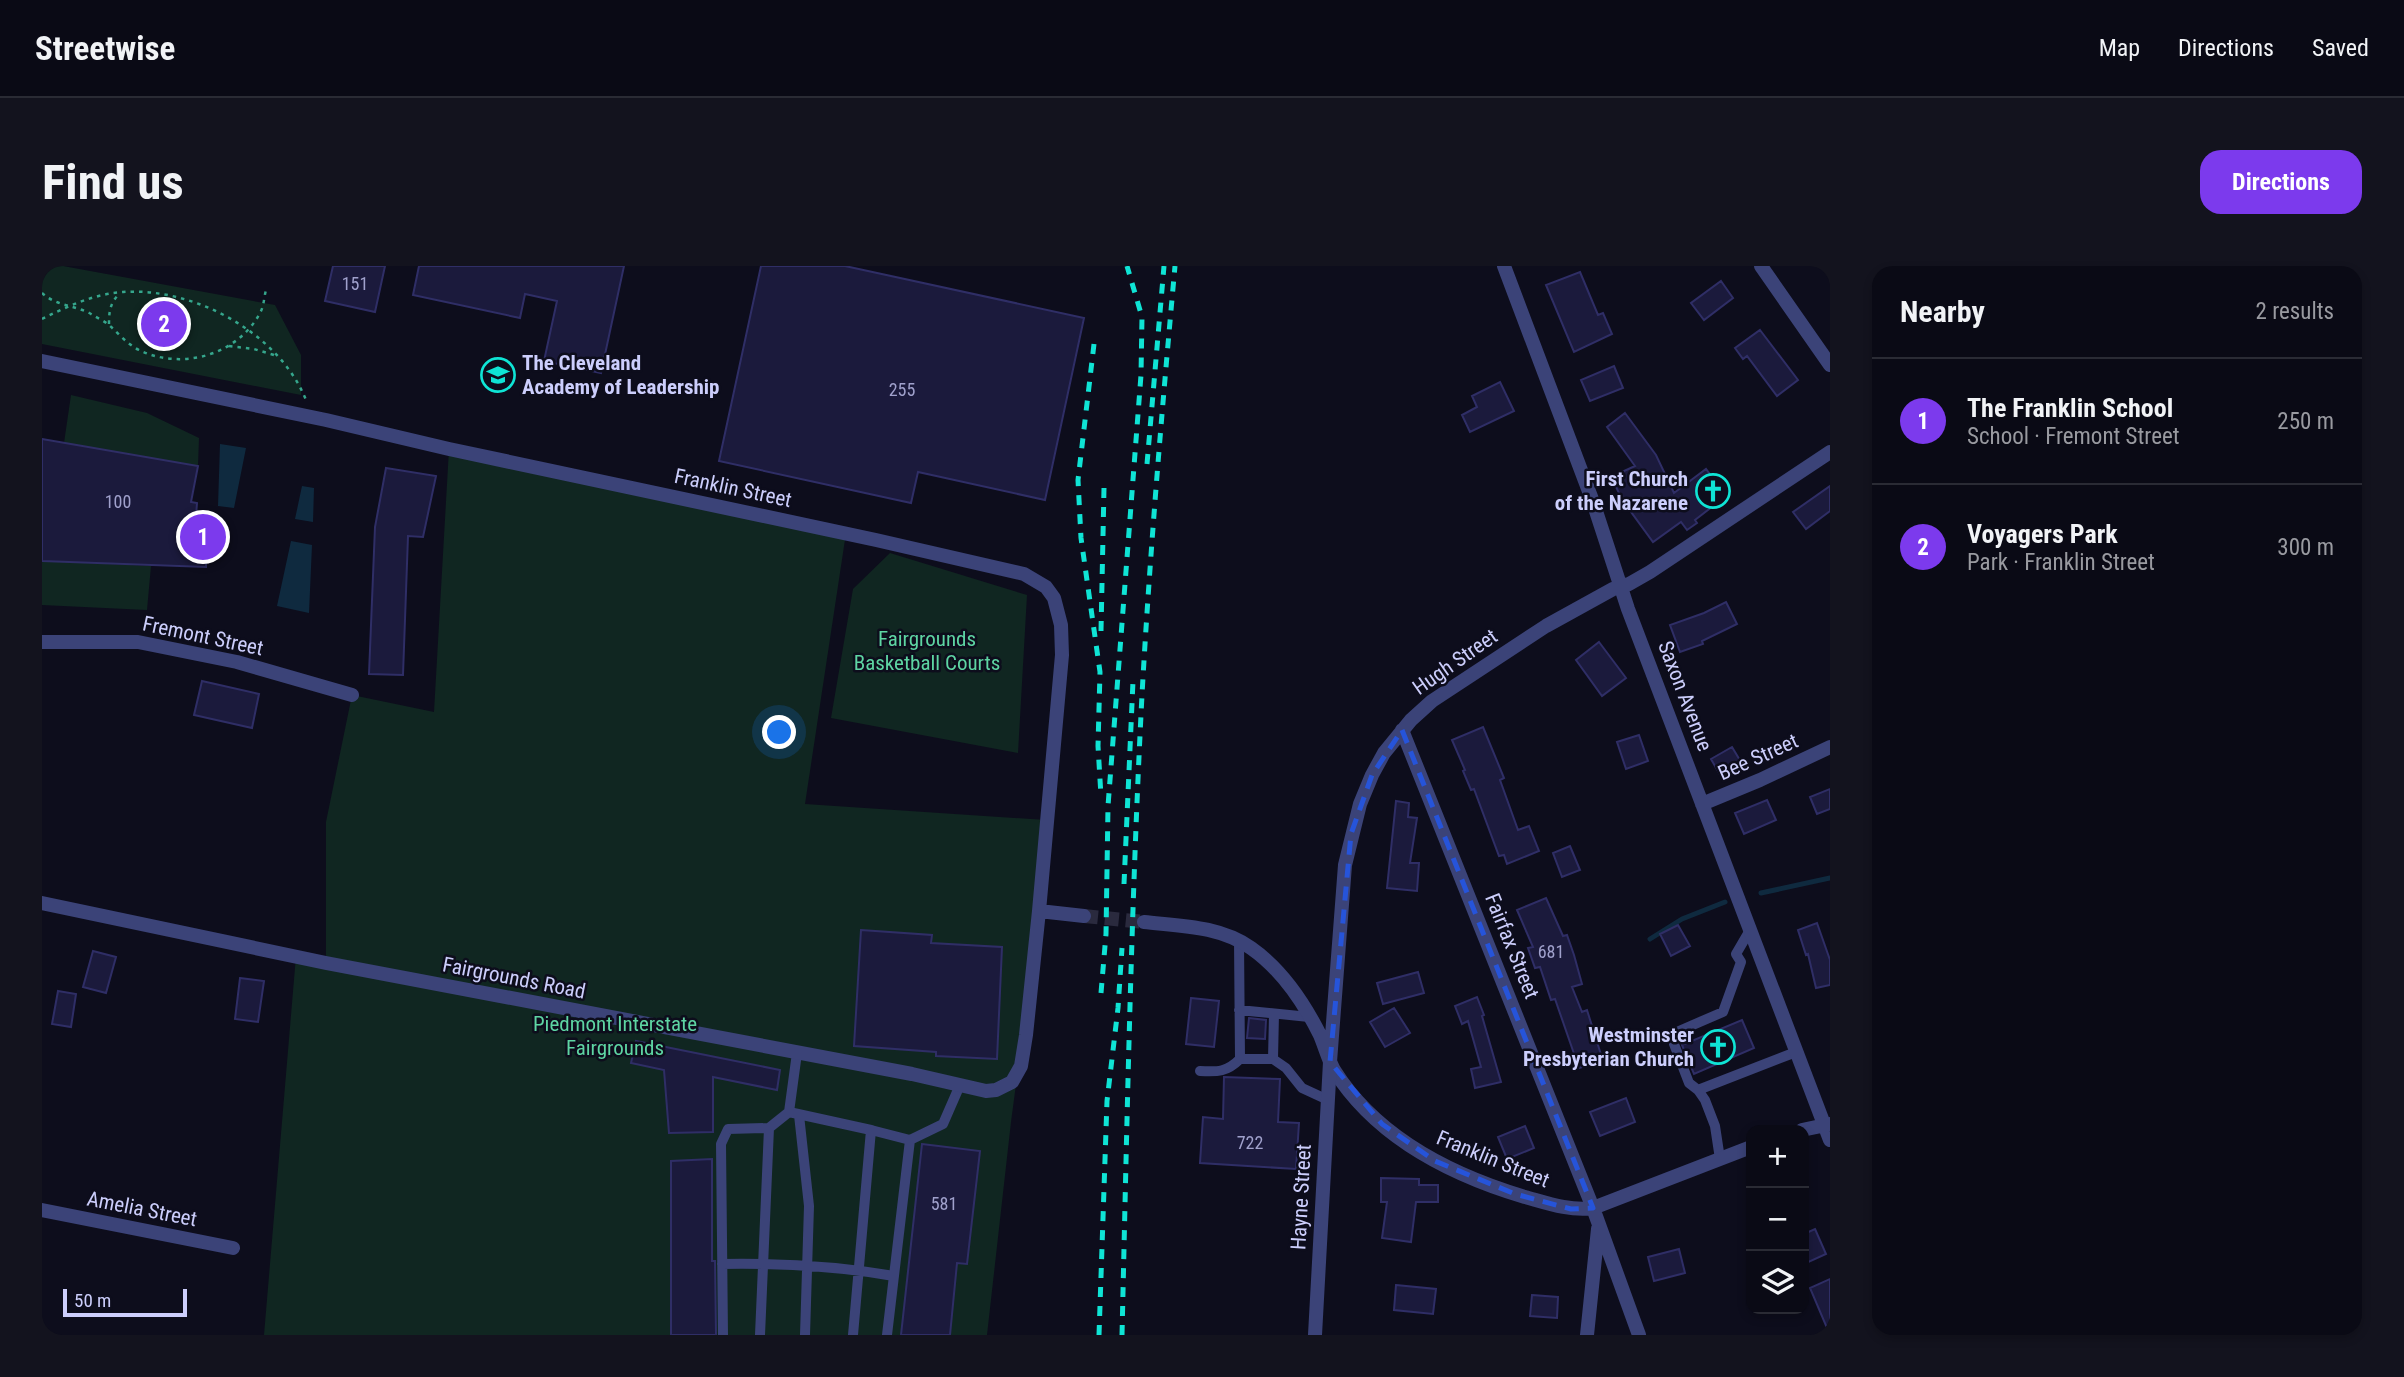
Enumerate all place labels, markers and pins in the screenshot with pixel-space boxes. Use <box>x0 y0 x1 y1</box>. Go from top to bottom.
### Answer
pin: 2 <box>141 298 187 350</box>
place label: The Cleveland Academy of Leadership <box>522 351 719 399</box>
school or university icon: The Cleveland Academy of Leadership <box>479 356 517 394</box>
place label: First Church of the Nazarene <box>1555 467 1688 515</box>
church icon: First Church of the Nazarene <box>1694 472 1732 510</box>
pin: 1 <box>180 511 226 563</box>
place label: Westminster Presbyterian Church <box>1523 1023 1694 1071</box>
church icon: Westminster Presbyterian Church <box>1699 1028 1737 1066</box>

